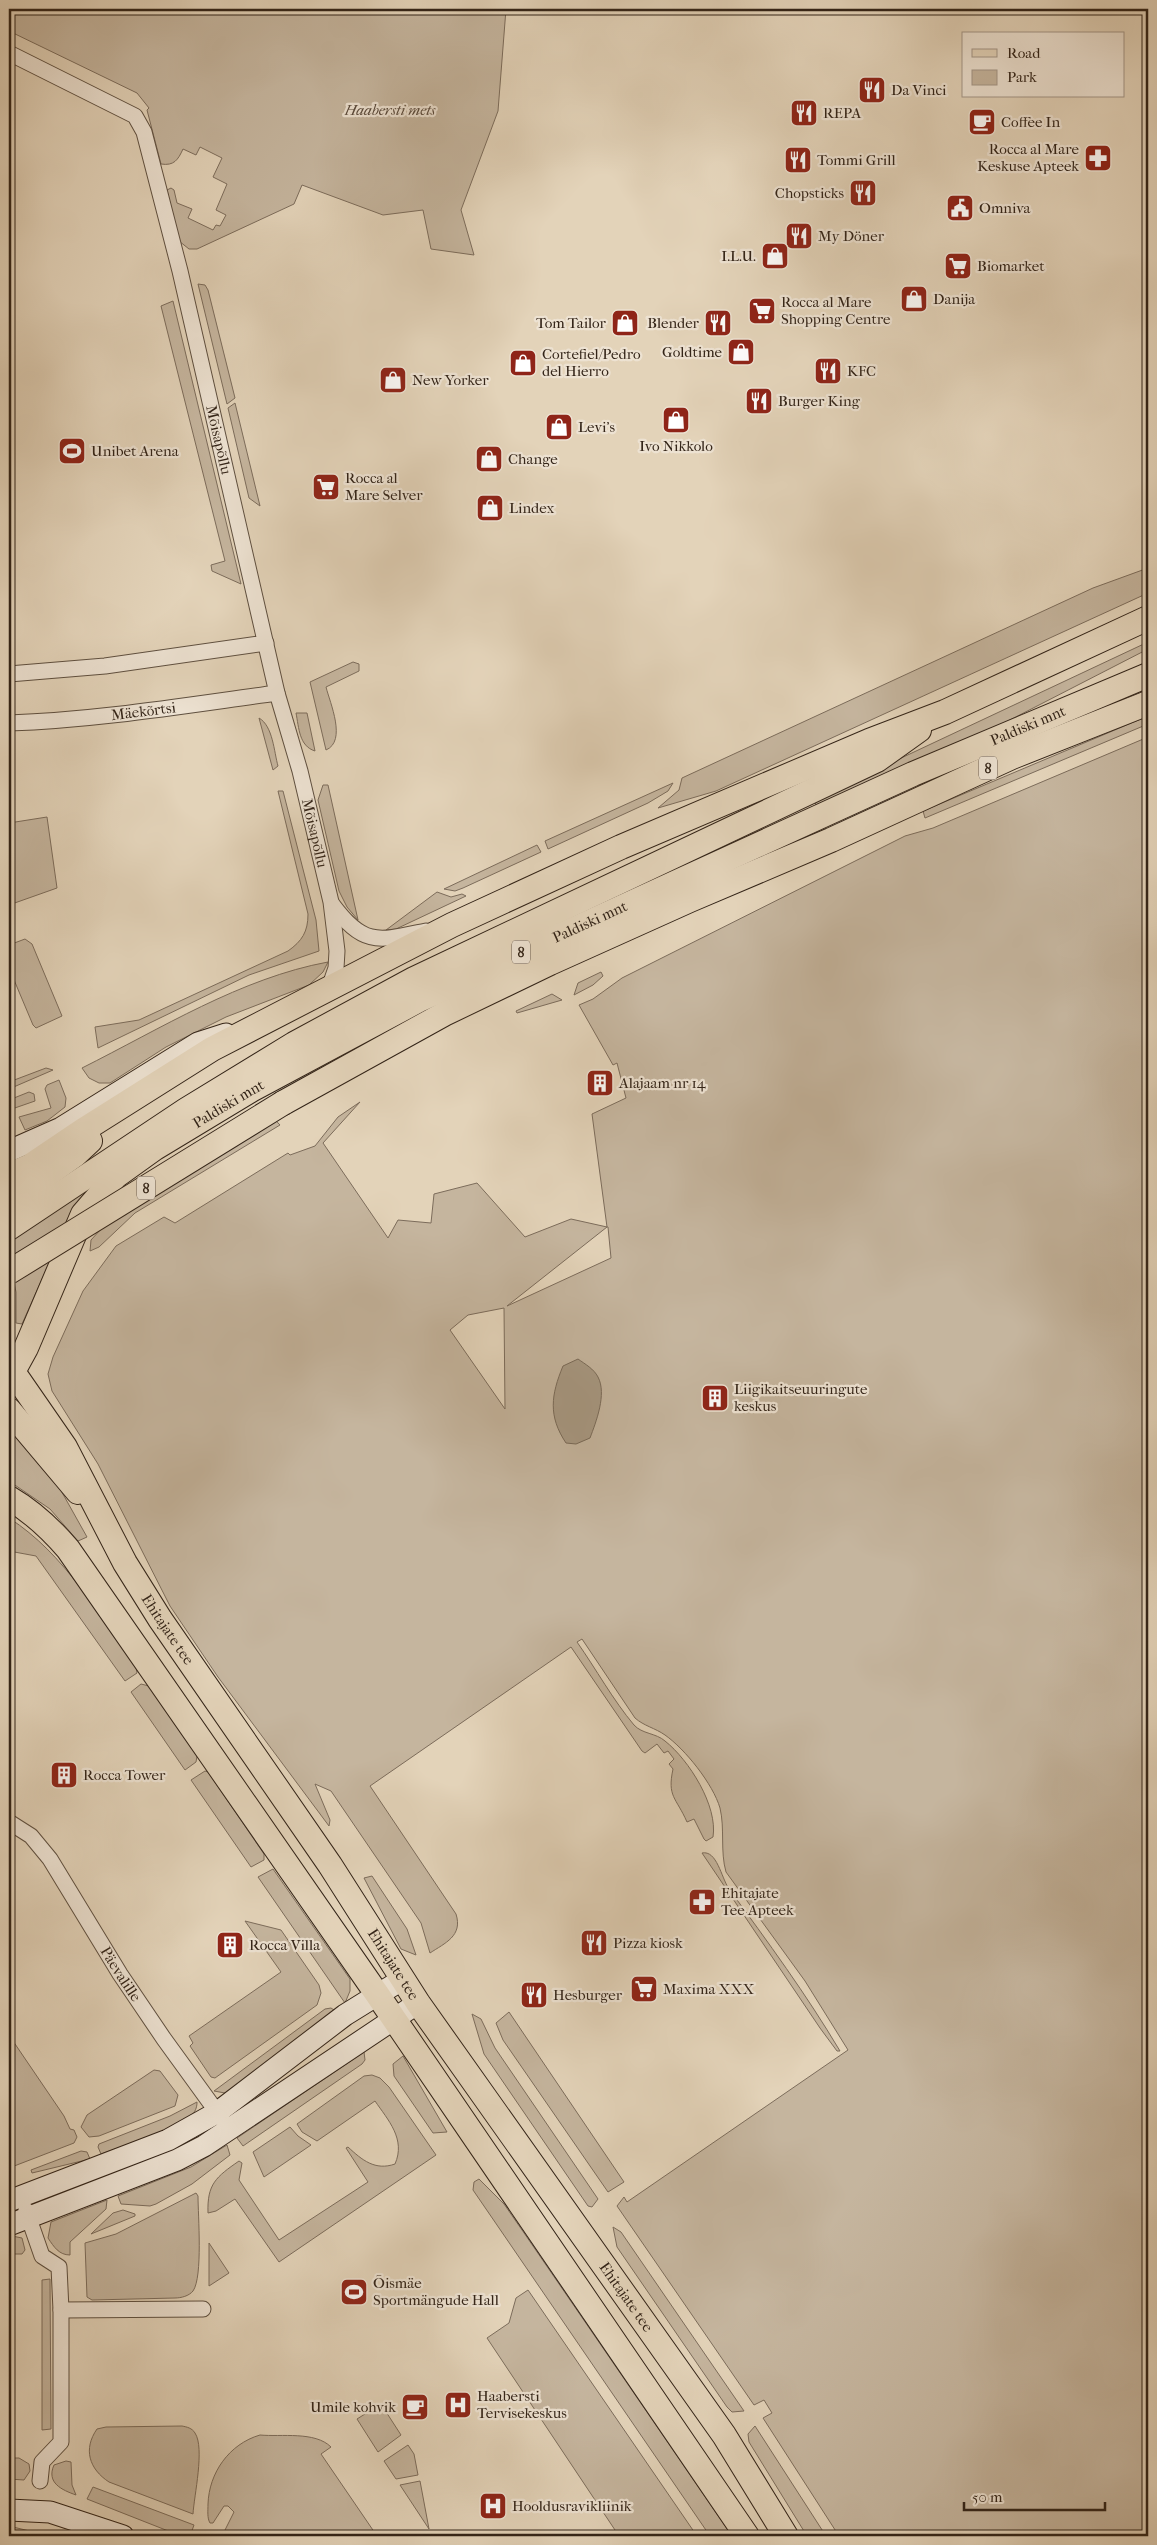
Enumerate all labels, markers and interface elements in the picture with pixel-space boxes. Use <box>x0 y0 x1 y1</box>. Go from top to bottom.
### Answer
legend <box>962 32 1124 98</box>
text: Road <box>1007 44 1041 62</box>
text: Park <box>1007 68 1037 86</box>
restaurant icon: Da Vinci <box>857 75 887 105</box>
place label: Da Vinci <box>891 81 947 99</box>
restaurant icon: REPA <box>789 98 819 128</box>
park label: Haabersti mets <box>344 101 436 119</box>
place label: REPA <box>823 104 862 122</box>
cafe icon: Coffee In <box>967 107 997 137</box>
place label: Coffee In <box>1001 113 1060 131</box>
place label: Rocca al Mare Keskuse Apteek <box>977 140 1080 175</box>
pharmacy icon: Rocca al Mare Keskuse Apteek <box>1083 143 1113 173</box>
restaurant icon: Tommi Grill <box>783 145 813 175</box>
place label: Tommi Grill <box>817 151 896 169</box>
restaurant icon: Chopsticks <box>848 178 878 208</box>
place label: Chopsticks <box>775 184 844 202</box>
public building icon: Omniva <box>945 193 975 223</box>
place label: Omniva <box>979 199 1032 217</box>
restaurant icon: My Döner <box>784 221 814 251</box>
place label: My Döner <box>818 227 885 245</box>
shop icon: I.L.U. <box>760 241 790 271</box>
place label: I.L.U. <box>721 247 756 265</box>
supermarket icon: Biomarket <box>943 251 973 281</box>
place label: Biomarket <box>977 257 1045 275</box>
shop icon: Danija <box>899 284 929 314</box>
place label: Danija <box>933 290 976 308</box>
place label: Rocca al Mare Shopping Centre <box>781 293 891 328</box>
supermarket icon: Rocca al Mare Shopping Centre <box>747 296 777 326</box>
shop icon: Tom Tailor <box>610 308 640 338</box>
restaurant icon: Blender <box>703 308 733 338</box>
place label: Tom Tailor <box>536 314 607 332</box>
place label: Blender <box>647 314 700 332</box>
shop icon: Goldtime <box>726 337 756 367</box>
place label: Goldtime <box>662 343 723 361</box>
place label: Cortefiel/Pedro del Hierro <box>542 345 641 380</box>
shop icon: Cortefiel/Pedro del Hierro <box>508 348 538 378</box>
restaurant icon: KFC <box>813 356 843 386</box>
place label: KFC <box>847 362 876 380</box>
shop icon: New Yorker <box>378 365 408 395</box>
place label: New Yorker <box>412 371 489 389</box>
restaurant icon: Burger King <box>744 386 774 416</box>
place label: Burger King <box>778 392 861 410</box>
street label: Mõisapõllu <box>202 403 236 477</box>
shop icon: Ivo Nikkolo <box>661 405 691 435</box>
shop icon: Levi's <box>544 412 574 442</box>
place label: Levi's <box>578 418 615 436</box>
sports icon: Unibet Arena <box>57 436 87 466</box>
place label: Ivo Nikkolo <box>639 437 713 455</box>
place label: Unibet Arena <box>91 442 180 460</box>
shop icon: Change <box>474 444 504 474</box>
place label: Change <box>508 450 558 468</box>
place label: Rocca al Mare Selver <box>345 469 423 504</box>
supermarket icon: Rocca al Mare Selver <box>311 472 341 502</box>
shop icon: Lindex <box>475 493 505 523</box>
place label: Lindex <box>509 499 555 517</box>
street label: Mäekõrtsi <box>110 698 177 724</box>
street label: Paldiski mnt <box>988 702 1069 749</box>
road number: 8 <box>979 756 997 780</box>
street label: Mõisapõllu <box>298 797 332 870</box>
street label: Paldiski mnt <box>550 897 631 947</box>
road number: 8 <box>512 940 530 964</box>
building icon: Alajaam nr 14 <box>585 1068 615 1098</box>
place label: Alajaam nr 14 <box>618 1074 707 1092</box>
street label: Paldiski mnt <box>189 1075 268 1132</box>
road number: 8 <box>137 1176 155 1200</box>
place label: Liigikaitseuuringute keskus <box>734 1380 868 1415</box>
building icon: Liigikaitseuuringute keskus <box>700 1383 730 1413</box>
street label: Ehitajate tee <box>138 1591 198 1669</box>
building icon: Rocca Tower <box>49 1760 79 1790</box>
place label: Rocca Tower <box>83 1766 166 1784</box>
place label: Ehitajate Tee Apteek <box>721 1884 794 1919</box>
pharmacy icon: Ehitajate Tee Apteek <box>687 1887 717 1917</box>
street label: Ehitajate tee <box>364 1925 423 2004</box>
restaurant icon: Pizza kiosk <box>579 1928 609 1958</box>
building icon: Rocca Villa <box>215 1930 245 1960</box>
place label: Pizza kiosk <box>613 1934 683 1952</box>
place label: Rocca Villa <box>249 1936 321 1954</box>
street label: Päevalille <box>97 1943 145 2005</box>
supermarket icon: Maxima XXX <box>629 1974 659 2004</box>
restaurant icon: Hesburger <box>519 1980 549 2010</box>
place label: Maxima XXX <box>663 1980 754 1998</box>
place label: Hesburger <box>553 1986 623 2004</box>
street label: Ehitajate tee <box>595 2259 657 2336</box>
place label: Õismäe Sportmängude Hall <box>373 2274 499 2309</box>
sports icon: Õismäe Sportmängude Hall <box>339 2277 369 2307</box>
place label: Haabersti Tervisekeskus <box>477 2387 567 2422</box>
hospital icon: Haabersti Tervisekeskus <box>443 2390 473 2420</box>
cafe icon: Umile kohvik <box>400 2392 430 2422</box>
place label: Umile kohvik <box>310 2398 396 2416</box>
scale bar <box>964 2480 1106 2512</box>
text: 50 m <box>972 2488 1003 2506</box>
hospital icon: Hooldusravikliinik <box>478 2491 508 2521</box>
place label: Hooldusravikliinik <box>512 2497 632 2515</box>

